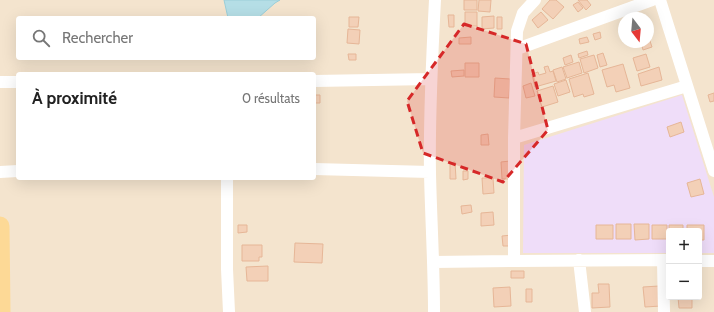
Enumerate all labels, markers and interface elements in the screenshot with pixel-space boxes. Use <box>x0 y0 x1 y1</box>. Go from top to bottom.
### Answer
north arrow <box>618 12 654 48</box>
search box <box>16 16 316 60</box>
icon: search <box>30 27 52 49</box>
text: Rechercher <box>62 29 133 47</box>
text: À proximité <box>32 88 117 108</box>
text: 0 résultats <box>242 90 300 106</box>
map controls <box>666 228 702 300</box>
button: + <box>666 228 702 264</box>
button: − <box>666 264 702 300</box>

